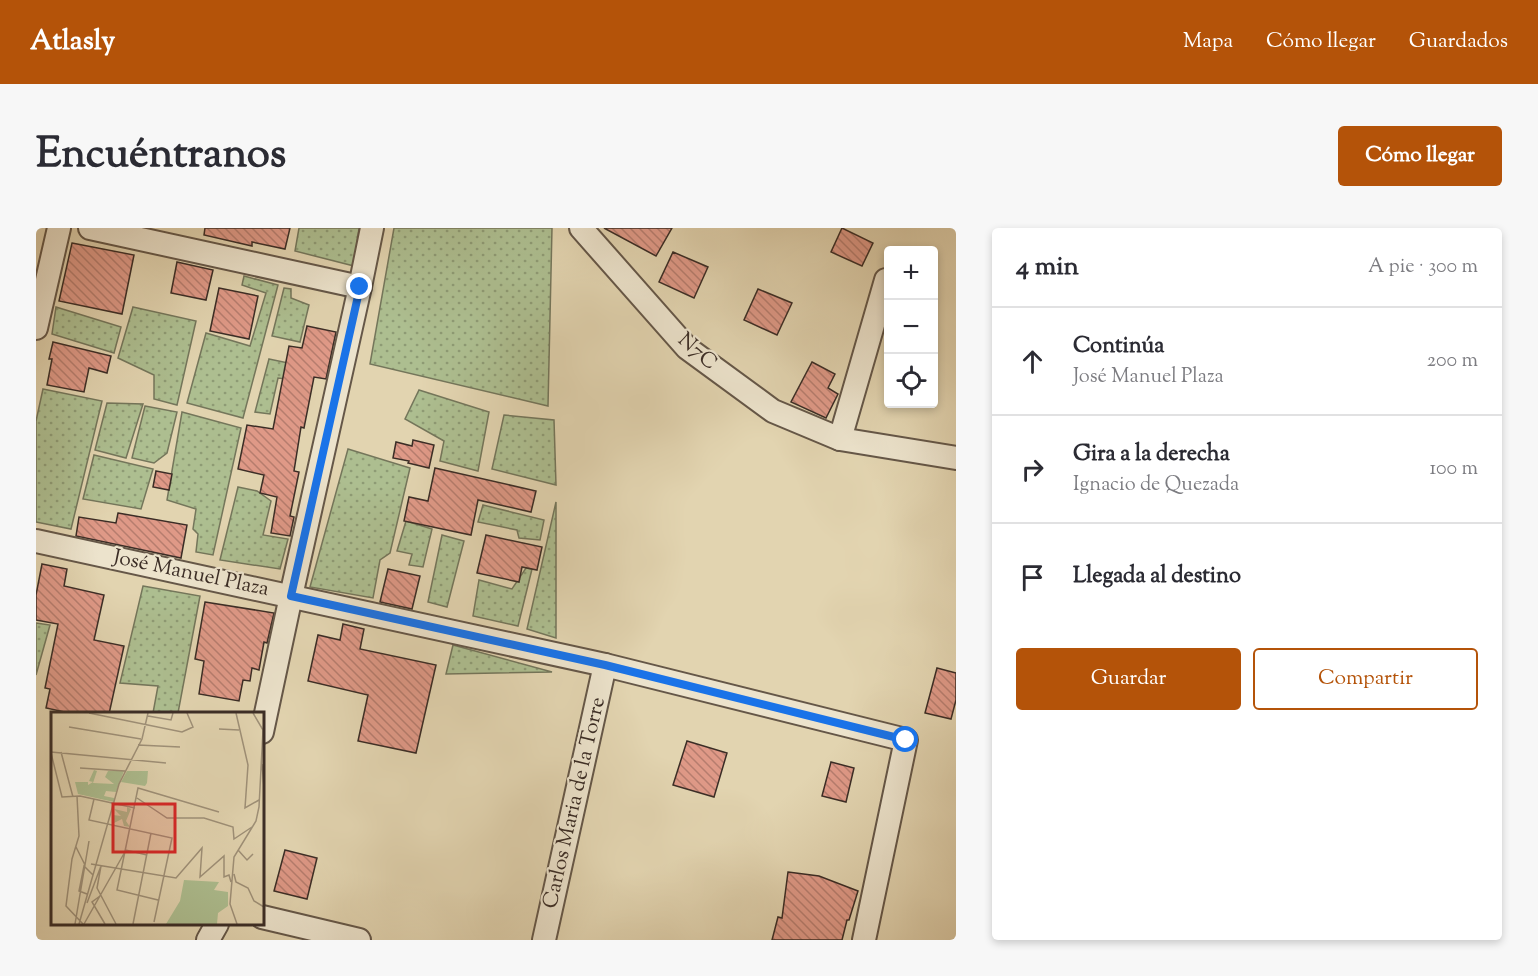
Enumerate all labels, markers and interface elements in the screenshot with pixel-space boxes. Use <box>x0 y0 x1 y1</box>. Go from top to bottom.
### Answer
text: Atlasly <box>30 22 115 62</box>
text: Mapa <box>1183 27 1233 57</box>
text: Cómo llegar <box>1266 27 1376 57</box>
text: Guardados <box>1409 27 1508 57</box>
text: Encuéntranos <box>36 126 286 186</box>
button: Cómo llegar <box>1338 126 1502 186</box>
map controls <box>884 246 938 408</box>
button: + <box>884 246 938 300</box>
text: 4 min <box>1016 249 1079 286</box>
text: A pie · 300 m <box>1368 253 1478 282</box>
route end <box>346 273 372 299</box>
button: − <box>884 300 938 354</box>
street label: N7C <box>671 326 723 378</box>
text: Continúa <box>1073 331 1164 363</box>
icon: ahead <box>1016 345 1049 378</box>
text: 200 m <box>1427 347 1478 376</box>
button: locate <box>884 354 938 408</box>
text: José Manuel Plaza <box>1073 363 1224 392</box>
text: Gira a la derecha <box>1073 439 1230 471</box>
icon: right <box>1016 453 1049 486</box>
text: 100 m <box>1429 455 1478 484</box>
text: Ignacio de Quezada <box>1073 471 1239 500</box>
street label: José Manuel Plaza <box>109 543 272 605</box>
icon: arrive <box>1016 561 1049 594</box>
text: Llegada al destino <box>1073 561 1241 593</box>
button: Guardar <box>1016 648 1241 710</box>
button: Compartir <box>1253 648 1478 710</box>
street label: Carlos Maria de la Torre <box>536 694 614 912</box>
inset map <box>51 712 264 925</box>
route start <box>892 726 918 752</box>

